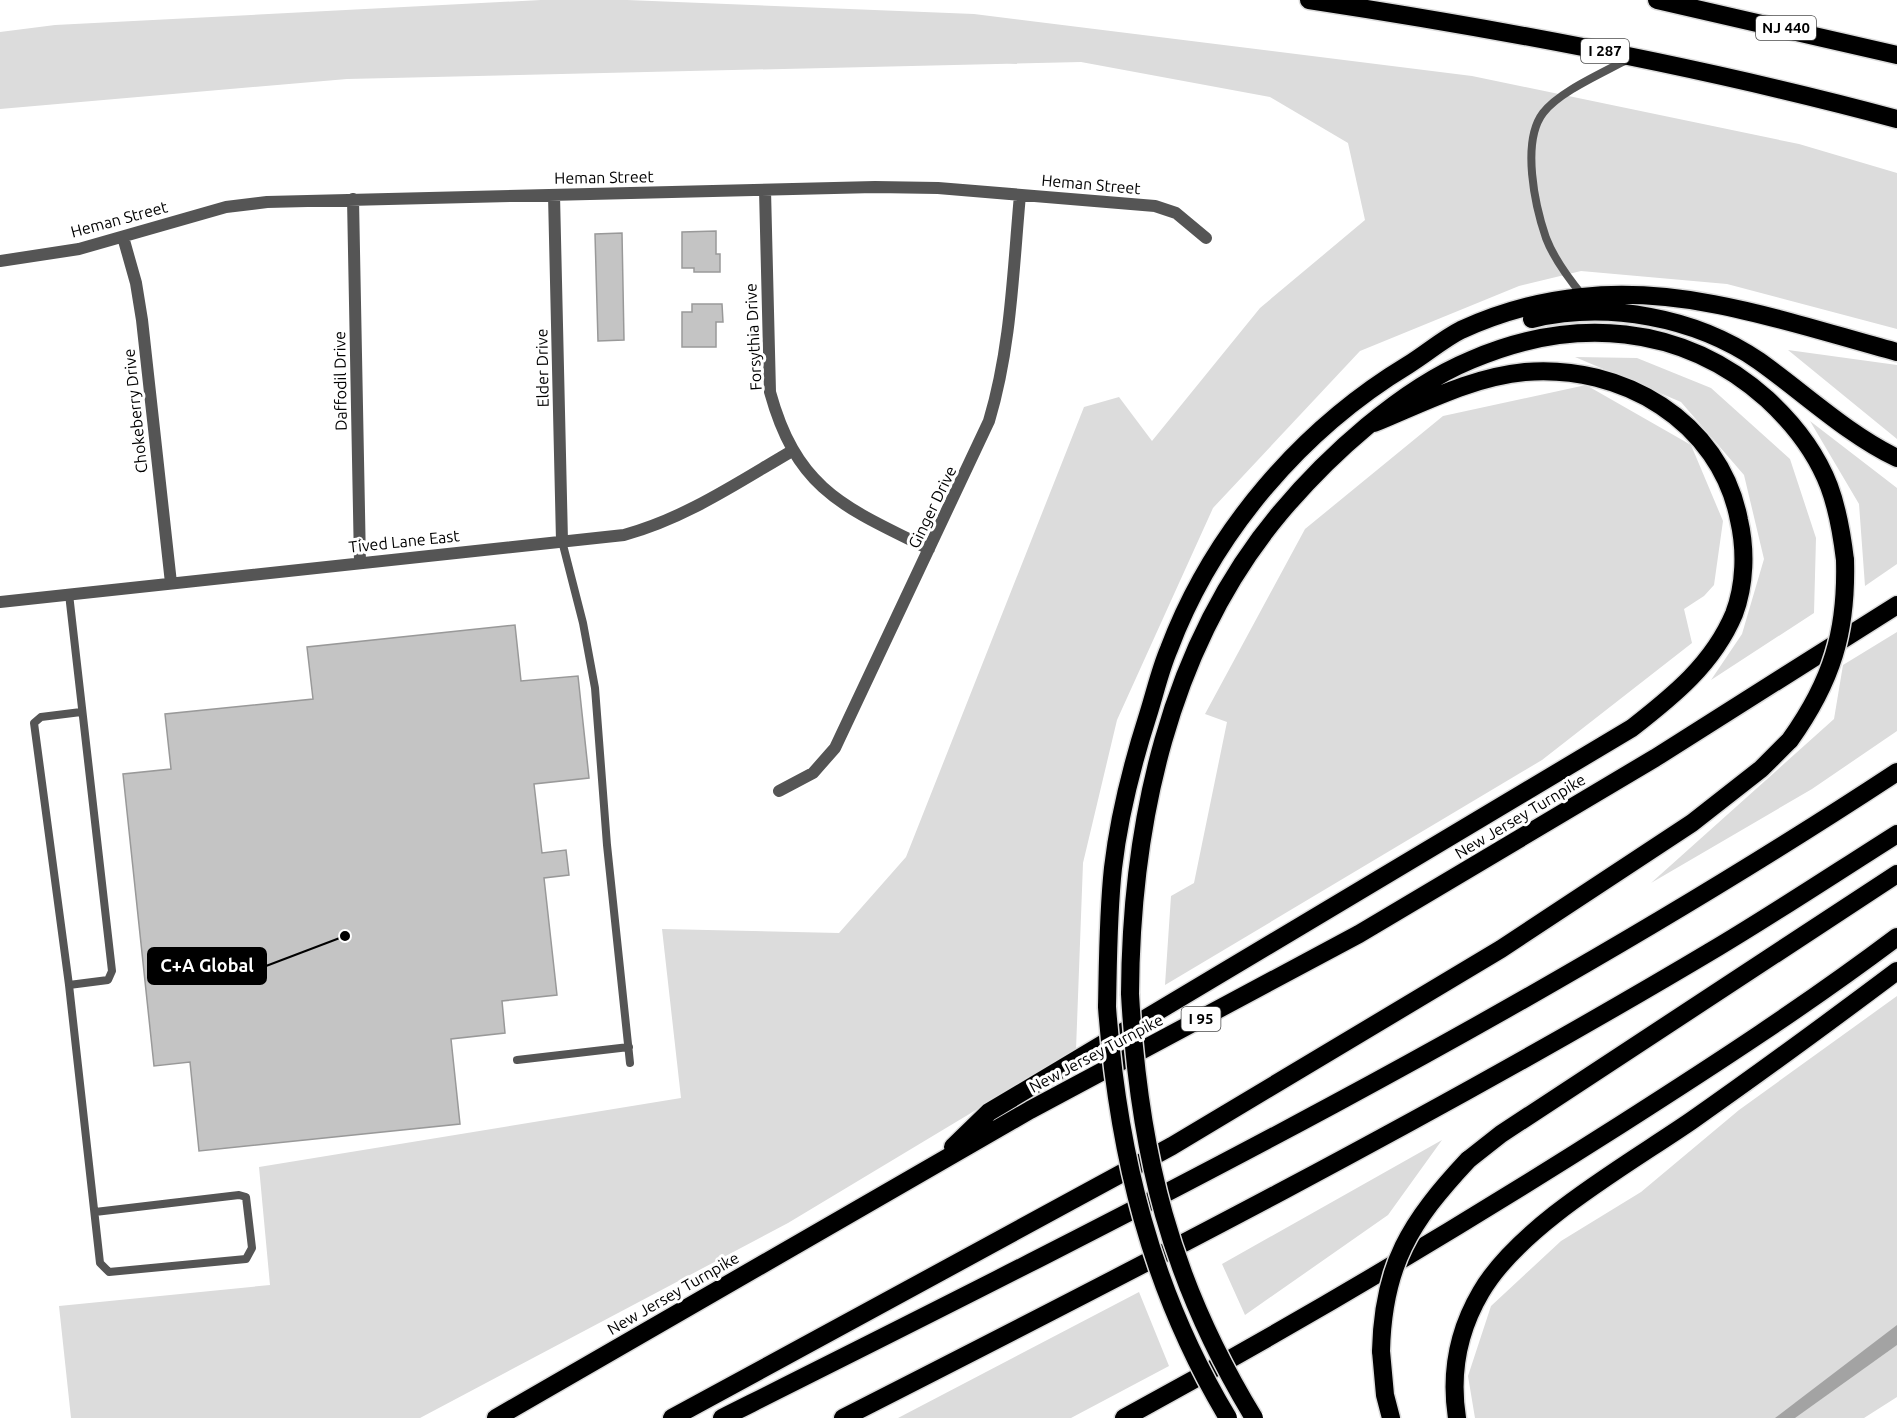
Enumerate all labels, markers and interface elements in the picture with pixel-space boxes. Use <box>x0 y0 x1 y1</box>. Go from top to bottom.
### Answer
road number: NJ 440 <box>1756 16 1816 40</box>
road number: I 287 <box>1581 39 1629 63</box>
street label: Heman Street <box>554 167 655 187</box>
street label: Heman Street <box>1041 171 1142 197</box>
street label: Heman Street <box>69 197 170 241</box>
street label: Forsythia Drive <box>741 283 765 391</box>
street label: Elder Drive <box>532 328 552 408</box>
street label: Daffodil Drive <box>330 331 350 431</box>
street label: Chokeberry Drive <box>120 348 150 474</box>
street label: Ginger Drive <box>904 463 960 551</box>
street label: Tived Lane East <box>348 526 461 556</box>
street label: New Jersey Turnpike <box>1452 770 1588 862</box>
callout: C+A Global <box>148 948 266 984</box>
text: C+A Global <box>160 955 254 975</box>
road number: I 95 <box>1182 1007 1220 1031</box>
street label: New Jersey Turnpike <box>1026 1010 1166 1096</box>
street label: New Jersey Turnpike <box>604 1248 742 1338</box>

